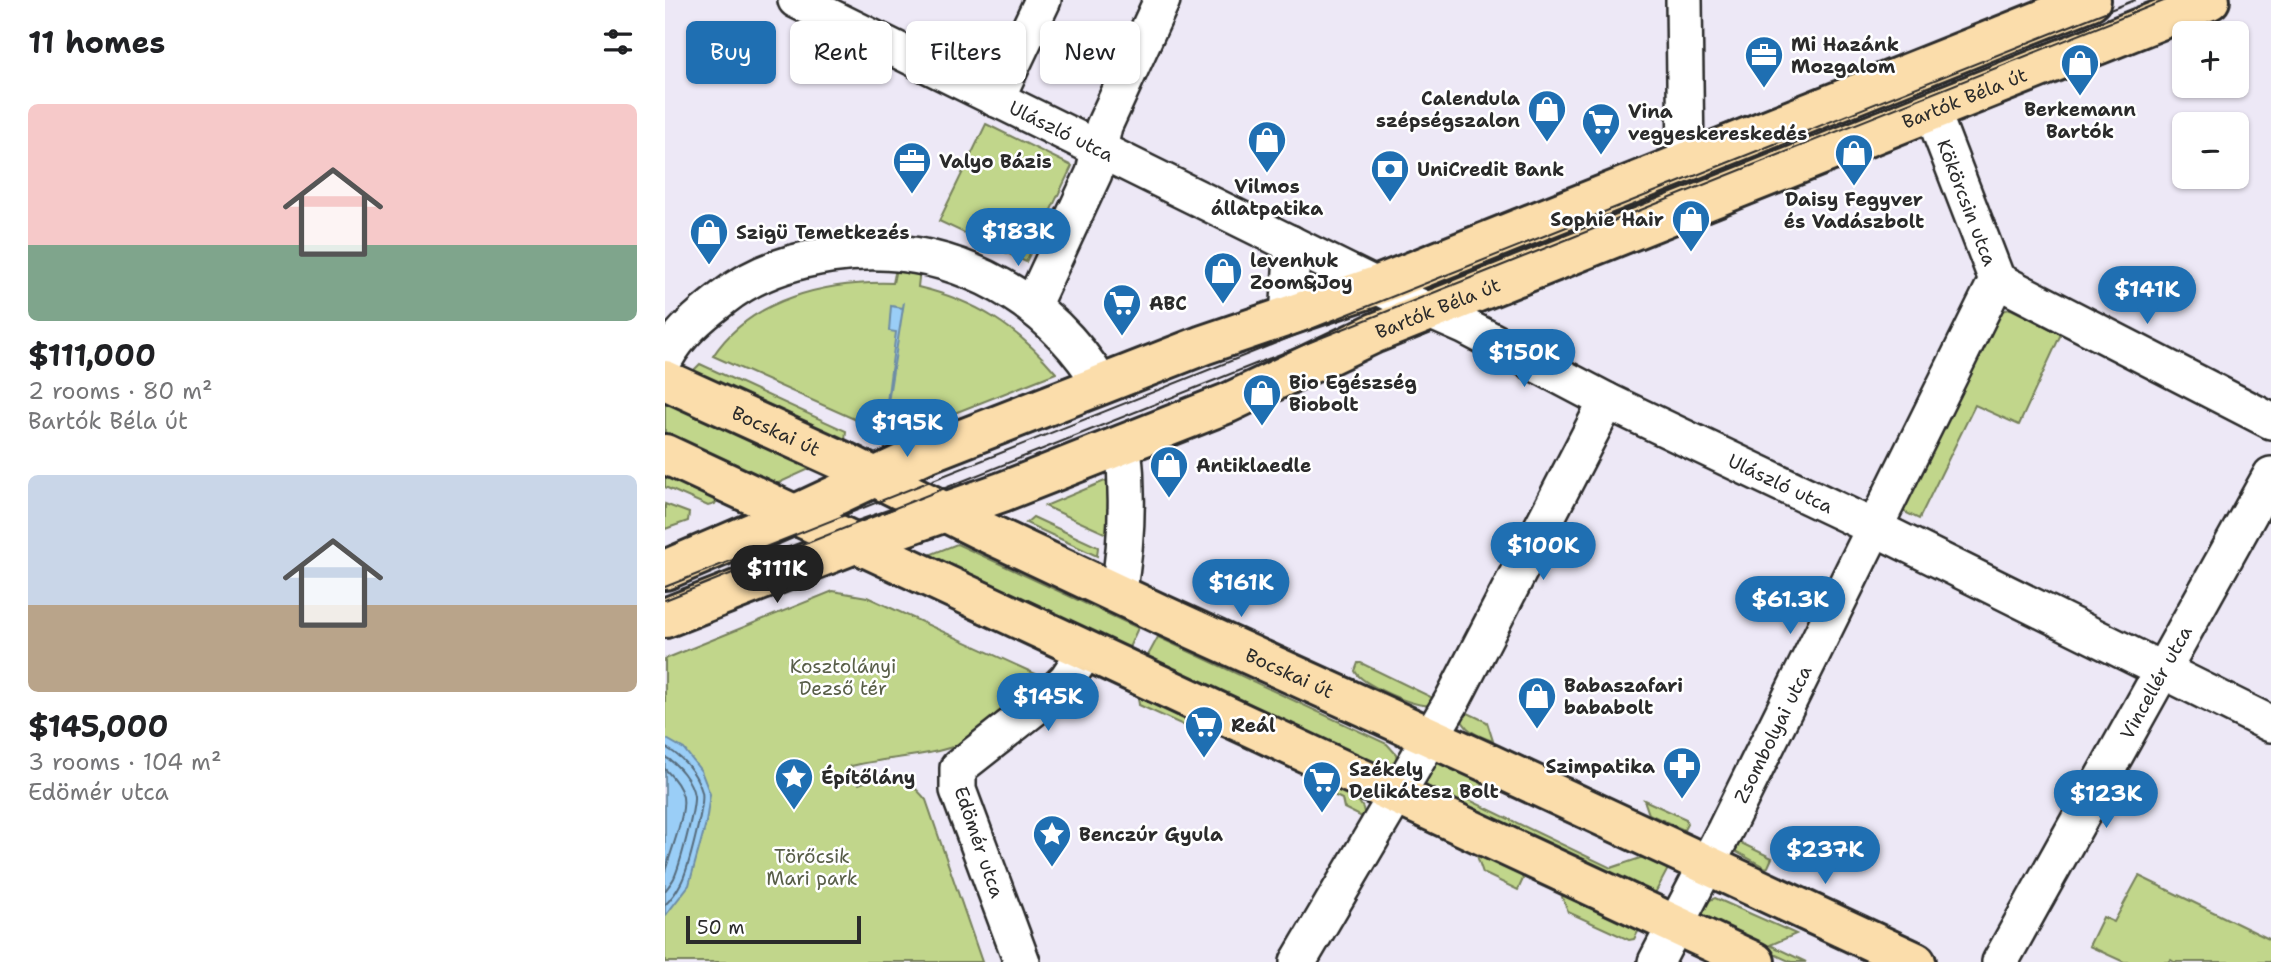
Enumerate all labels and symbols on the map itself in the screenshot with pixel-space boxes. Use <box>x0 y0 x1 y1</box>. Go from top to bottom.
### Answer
place label: Mi Hazánk Mozgalom <box>1791 32 1899 79</box>
office icon: Mi Hazánk Mozgalom <box>1743 34 1785 89</box>
shop icon: Berkemann Bartók <box>2059 42 2101 97</box>
street label: Bartók Béla út <box>1898 62 2030 134</box>
place label: Calendula szépségszalon <box>1376 86 1520 133</box>
shop icon: Calendula szépségszalon <box>1526 88 1568 143</box>
street label: Ulászló utca <box>1005 95 1118 167</box>
place label: Berkemann Bartók <box>2024 97 2136 144</box>
place label: Vina vegyeskereskedés <box>1628 99 1807 146</box>
supermarket icon: Vina vegyeskereskedés <box>1580 101 1622 156</box>
shop icon: Vilmos állatpatika <box>1246 119 1288 174</box>
shop icon: Daisy Fegyver és Vadászbolt <box>1833 132 1875 187</box>
street label: Kökörcsin utca <box>1932 136 2003 270</box>
office icon: Valyo Bázis <box>891 140 933 195</box>
bank icon: UniCredit Bank <box>1369 148 1411 203</box>
place label: Valyo Bázis <box>939 149 1052 174</box>
place label: UniCredit Bank <box>1417 157 1564 182</box>
place label: Vilmos állatpatika <box>1211 174 1323 221</box>
place label: Daisy Fegyver és Vadászbolt <box>1784 187 1924 234</box>
shop icon: Sophie Hair <box>1670 198 1712 253</box>
place label: Sophie Hair <box>1550 207 1664 232</box>
pin: $183K <box>969 208 1067 268</box>
shop icon: Szigü Temetkezés <box>688 211 730 266</box>
place label: Szigü Temetkezés <box>736 220 910 245</box>
place label: levenhuk Zoom&Joy <box>1250 248 1353 295</box>
shop icon: levenhuk Zoom&Joy <box>1202 250 1244 305</box>
pin: $141K <box>2098 266 2196 326</box>
street label: Bartók Béla út <box>1372 272 1504 344</box>
supermarket icon: ABC <box>1101 282 1143 337</box>
place label: ABC <box>1149 291 1187 316</box>
pin: $150K <box>1475 330 1573 389</box>
place label: Bio Egészség Biobolt <box>1289 370 1417 417</box>
shop icon: Bio Egészség Biobolt <box>1241 372 1283 427</box>
street label: Bocskai út <box>728 400 824 461</box>
pin: $195K <box>858 400 956 459</box>
shop icon: Antiklaedle <box>1148 444 1190 499</box>
street label: Ulászló utca <box>1724 448 1837 519</box>
place label: Antiklaedle <box>1196 453 1311 478</box>
pin: $100K <box>1494 522 1592 582</box>
pin: $111K <box>728 546 826 605</box>
pin: $161K <box>1192 560 1290 619</box>
pin: $61.3K <box>1733 576 1847 636</box>
street label: Vincellér utca <box>2114 621 2197 744</box>
street label: Bocskai út <box>1242 642 1338 704</box>
park label: Kosztolányi Dezső tér <box>790 654 896 701</box>
street label: Zsombolyai utca <box>1728 661 1817 807</box>
place label: Babaszafari bababolt <box>1564 673 1683 720</box>
pin: $145K <box>999 674 1097 733</box>
shop icon: Babaszafari bababolt <box>1516 675 1558 730</box>
supermarket icon: Reál <box>1183 704 1225 759</box>
place label: Reál <box>1231 713 1276 738</box>
pharmacy icon: Szimpatika <box>1661 745 1703 800</box>
place label: Szimpatika <box>1546 754 1655 779</box>
place icon: Építőlány <box>773 756 815 811</box>
place label: Székely Delikátesz Bolt <box>1349 757 1499 804</box>
supermarket icon: Székely Delikátesz Bolt <box>1301 759 1343 814</box>
place label: Építőlány <box>821 764 915 790</box>
pin: $123K <box>2057 770 2155 830</box>
street label: Edömér utca <box>948 783 1010 901</box>
place icon: Benczúr Gyula <box>1031 813 1073 868</box>
place label: Benczúr Gyula <box>1079 822 1223 847</box>
pin: $237K <box>1776 826 1874 886</box>
park label: Törőcsik Mari park <box>766 844 858 891</box>
scale bar <box>686 913 861 945</box>

